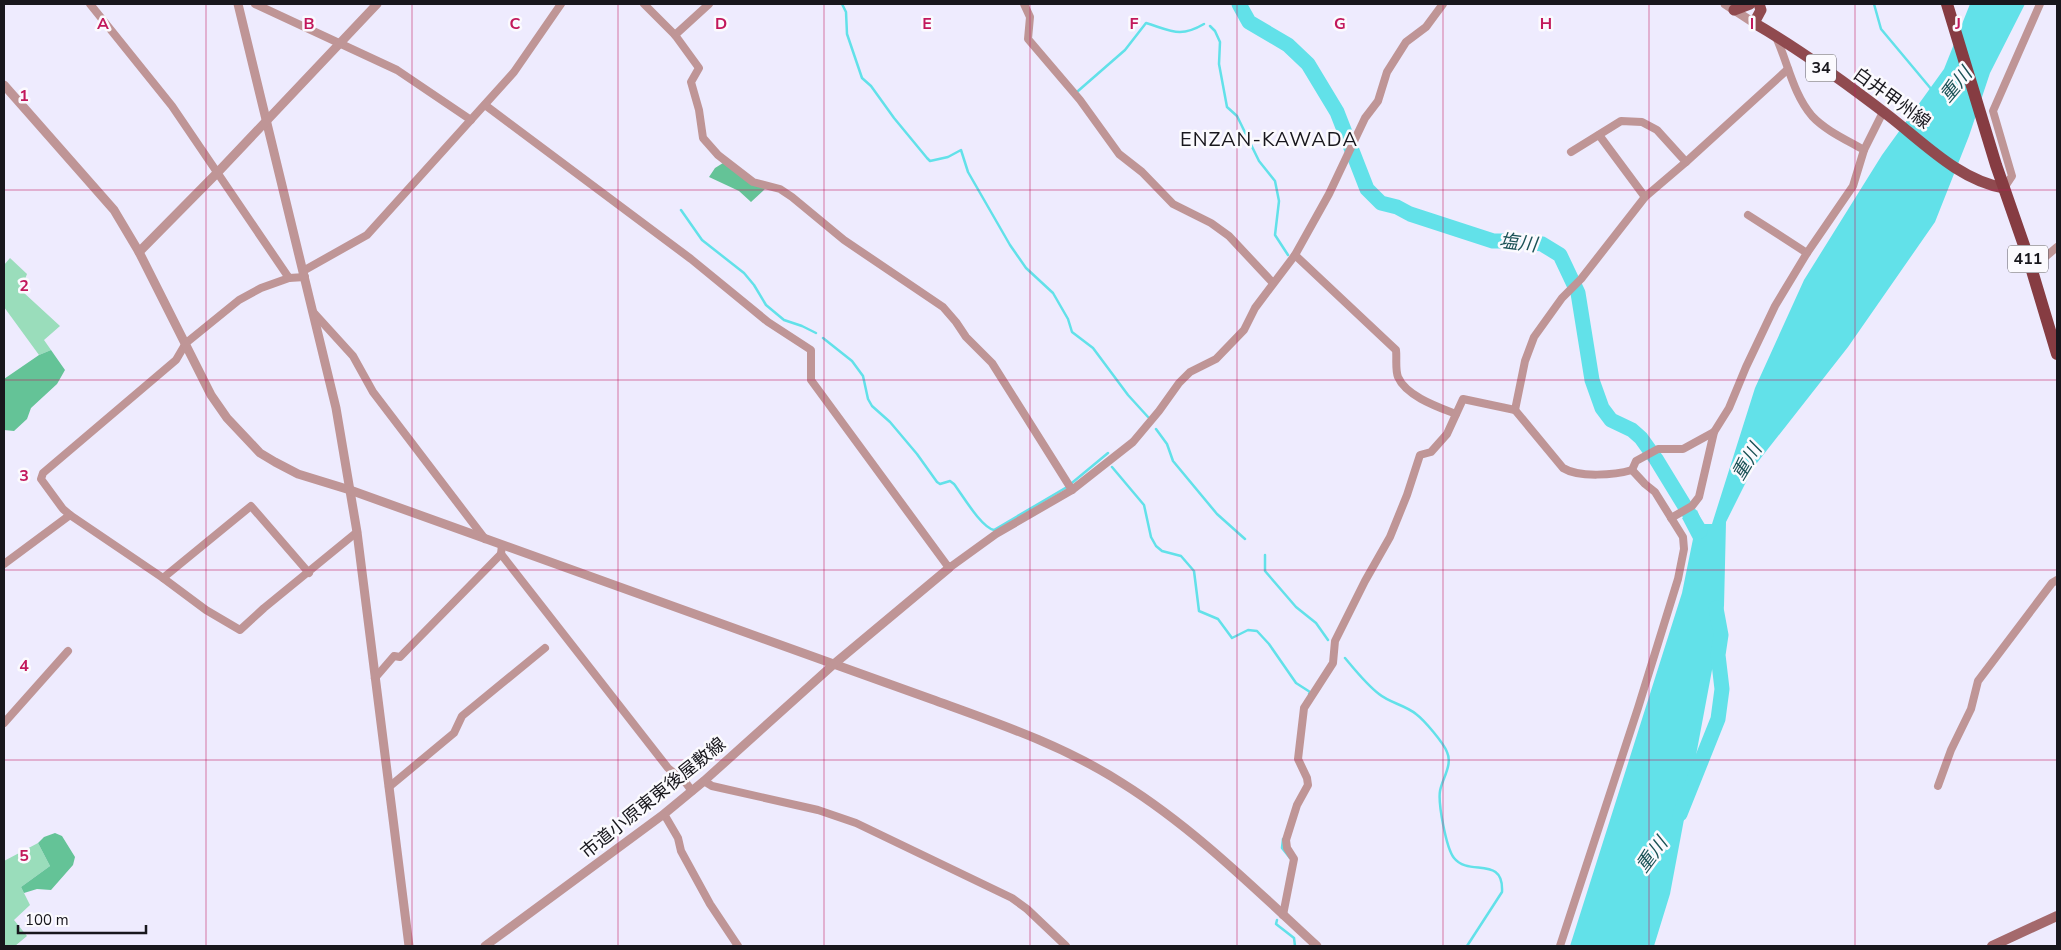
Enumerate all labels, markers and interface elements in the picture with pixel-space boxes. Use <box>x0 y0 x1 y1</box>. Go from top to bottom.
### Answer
text: A <box>97 13 109 35</box>
text: B <box>303 13 315 35</box>
text: C <box>510 13 521 35</box>
text: D <box>715 13 727 35</box>
text: E <box>922 13 932 35</box>
text: F <box>1130 13 1139 35</box>
text: G <box>1334 13 1346 35</box>
text: H <box>1540 13 1552 35</box>
text: I <box>1750 13 1754 35</box>
text: J <box>1954 13 1961 35</box>
road number: 34 <box>1806 54 1836 82</box>
water label: 重川 <box>1934 61 1979 108</box>
street label: 白井甲州線 <box>1849 62 1935 134</box>
text: 1 <box>19 85 29 107</box>
district label: ENZAN-KAWADA <box>1180 126 1358 153</box>
water label: 塩川 <box>1498 228 1540 258</box>
road number: 411 <box>2008 245 2048 272</box>
text: 2 <box>19 275 29 297</box>
water label: 重川 <box>1726 437 1769 485</box>
text: 3 <box>19 465 29 487</box>
text: 4 <box>19 655 29 677</box>
street label: 市道小原東東後屋敷線 <box>576 732 730 864</box>
water label: 重川 <box>1630 830 1675 878</box>
text: 5 <box>19 845 29 867</box>
scale bar <box>18 902 145 934</box>
text: 100 m <box>25 910 69 930</box>

